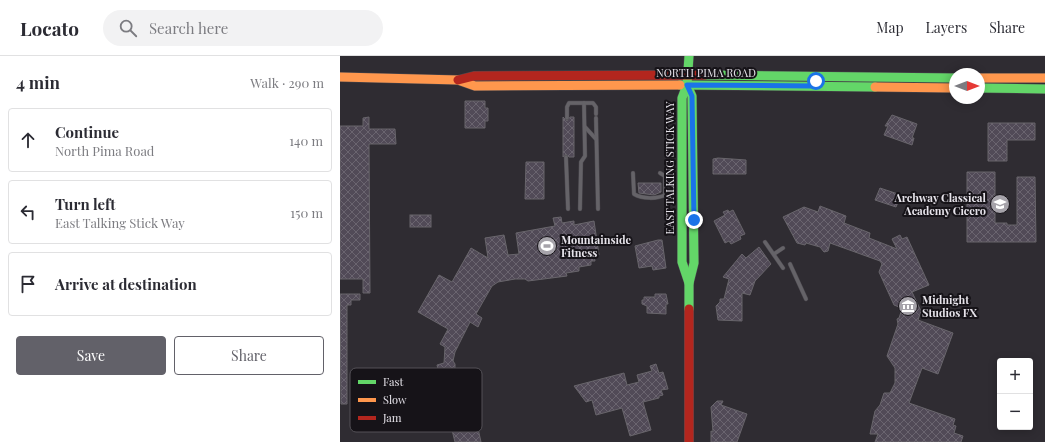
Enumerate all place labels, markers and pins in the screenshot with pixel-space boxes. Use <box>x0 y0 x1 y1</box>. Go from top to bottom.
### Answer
place label: Archway Classical Academy Cicero <box>893 190 987 218</box>
school or university icon: Archway Classical Academy Cicero <box>989 193 1011 215</box>
place label: Mountainside Fitness <box>561 232 632 260</box>
sports icon: Mountainside Fitness <box>536 235 558 257</box>
place label: Midnight Studios FX <box>922 292 977 320</box>
museum icon: Midnight Studios FX <box>897 295 919 317</box>

